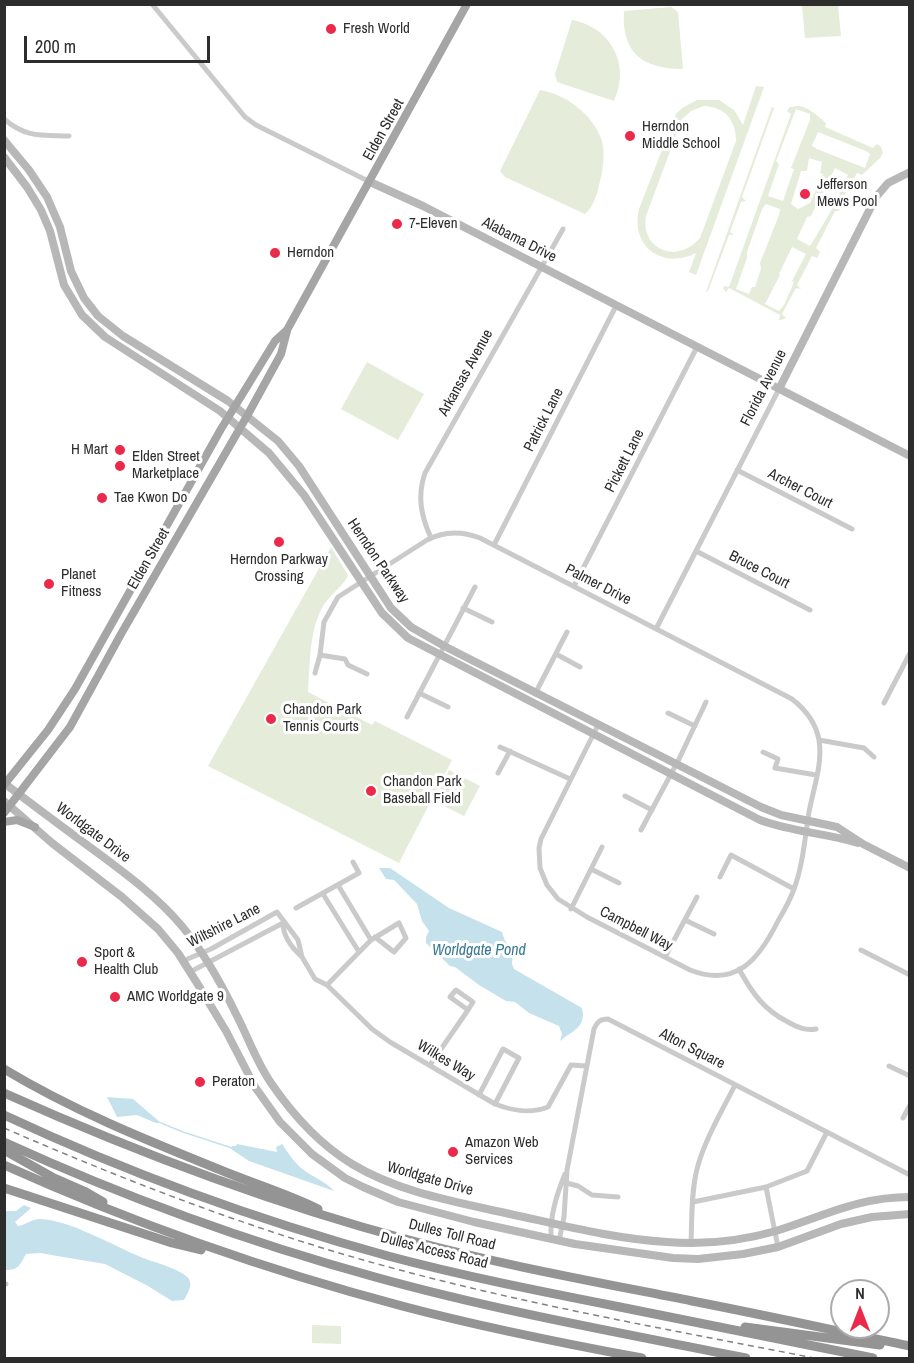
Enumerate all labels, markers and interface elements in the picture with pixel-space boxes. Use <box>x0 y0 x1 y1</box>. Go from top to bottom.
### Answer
place label: Fresh World <box>343 20 410 38</box>
marker: Fresh World <box>324 22 338 36</box>
scale bar <box>27 24 213 62</box>
text: 200 m <box>35 34 76 59</box>
street label: Elden Street <box>360 96 408 164</box>
place label: Herndon Middle School <box>642 118 720 153</box>
marker: Herndon Middle School <box>623 129 637 143</box>
place label: Jefferson Mews Pool <box>817 176 877 211</box>
marker: Jefferson Mews Pool <box>798 187 812 201</box>
street label: Alabama Drive <box>479 214 559 266</box>
place label: 7-Eleven <box>409 215 458 233</box>
marker: 7-Eleven <box>390 217 404 231</box>
place label: Herndon <box>287 244 334 262</box>
marker: Herndon <box>268 246 282 260</box>
street label: Arkansas Avenue <box>435 327 497 419</box>
street label: Florida Avenue <box>737 347 791 429</box>
street label: Patrick Lane <box>520 385 568 455</box>
street label: Pickett Lane <box>601 426 649 496</box>
place label: H Mart <box>71 441 108 459</box>
marker: H Mart <box>113 443 127 457</box>
place label: Elden Street Marketplace <box>132 448 200 483</box>
marker: Elden Street Marketplace <box>113 459 127 473</box>
street label: Archer Court <box>765 465 835 513</box>
place label: Tae Kwon Do <box>114 489 187 507</box>
marker: Tae Kwon Do <box>95 491 109 505</box>
street label: Herndon Parkway <box>343 515 413 607</box>
street label: Elden Street <box>124 525 174 593</box>
marker: Herndon Parkway Crossing <box>272 535 286 549</box>
street label: Bruce Court <box>726 547 792 593</box>
place label: Herndon Parkway Crossing <box>230 551 328 586</box>
street label: Palmer Drive <box>562 561 634 609</box>
place label: Planet Fitness <box>61 566 101 601</box>
marker: Planet Fitness <box>42 577 56 591</box>
place label: Chandon Park Tennis Courts <box>283 701 362 736</box>
marker: Chandon Park Tennis Courts <box>264 712 278 726</box>
place label: Chandon Park Baseball Field <box>383 773 462 808</box>
marker: Chandon Park Baseball Field <box>364 784 378 798</box>
street label: Worldgate Drive <box>52 799 134 867</box>
street label: Wiltshire Lane <box>185 900 263 952</box>
street label: Campbell Way <box>596 903 676 955</box>
water label: Worldgate Pond <box>432 941 526 961</box>
place label: Sport & Health Club <box>94 944 158 979</box>
marker: Sport & Health Club <box>75 955 89 969</box>
place label: AMC Worldgate 9 <box>127 988 224 1006</box>
marker: AMC Worldgate 9 <box>108 990 122 1004</box>
street label: Alton Square <box>656 1025 728 1073</box>
street label: Wilkes Way <box>414 1037 478 1085</box>
place label: Peraton <box>212 1073 255 1091</box>
marker: Peraton <box>193 1075 207 1089</box>
place label: Amazon Web Services <box>465 1134 539 1169</box>
marker: Amazon Web Services <box>446 1145 460 1159</box>
street label: Worldgate Drive <box>385 1158 475 1200</box>
street label: Dulles Toll Road <box>407 1216 497 1254</box>
street label: Dulles Access Road <box>378 1229 490 1273</box>
north arrow <box>830 1279 890 1339</box>
text: N <box>855 1282 865 1304</box>

